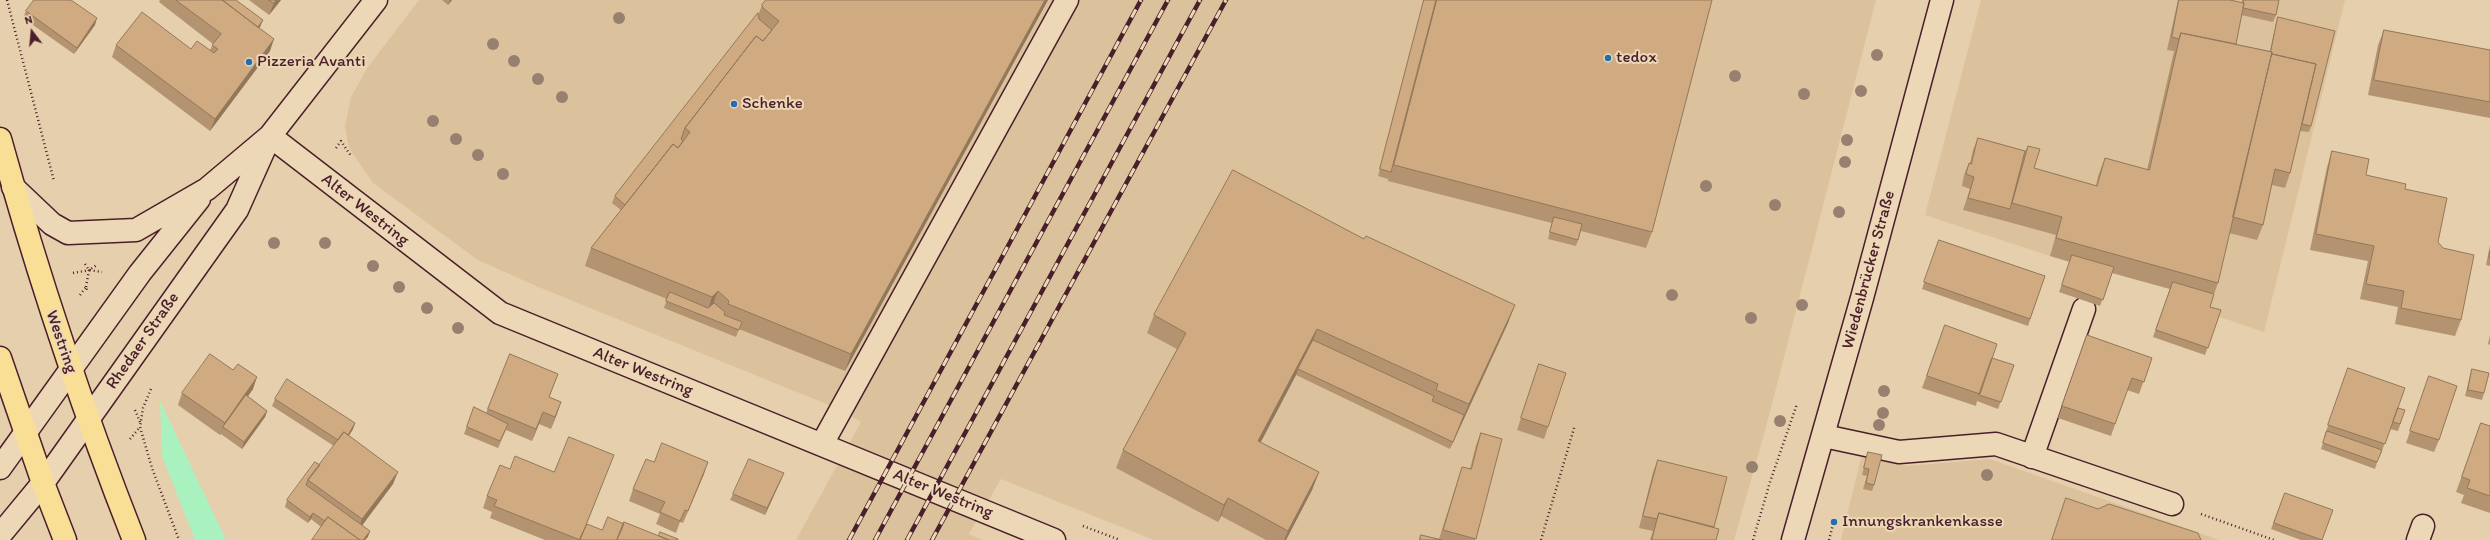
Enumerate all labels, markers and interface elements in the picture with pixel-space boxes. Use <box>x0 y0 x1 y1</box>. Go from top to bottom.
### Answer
north arrow <box>12 12 52 52</box>
text: N <box>23 13 34 27</box>
place label: tedox <box>1616 48 1657 68</box>
place label: Pizzeria Avanti <box>257 52 366 72</box>
marker: tedox <box>1603 53 1613 63</box>
marker: Pizzeria Avanti <box>244 57 254 67</box>
place label: Schenke <box>742 94 803 114</box>
marker: Schenke <box>729 99 739 109</box>
street label: Alter Westring <box>317 169 413 251</box>
street label: Wiedenbrücker Straße <box>1838 188 1900 352</box>
street label: Rhedaer Straße <box>102 289 184 393</box>
street label: Westring <box>41 308 81 376</box>
street label: Alter Westring <box>590 343 696 401</box>
street label: Alter Westring <box>890 465 996 523</box>
place label: Innungskrankenkasse <box>1842 512 2003 532</box>
marker: Innungskrankenkasse <box>1829 517 1839 527</box>

